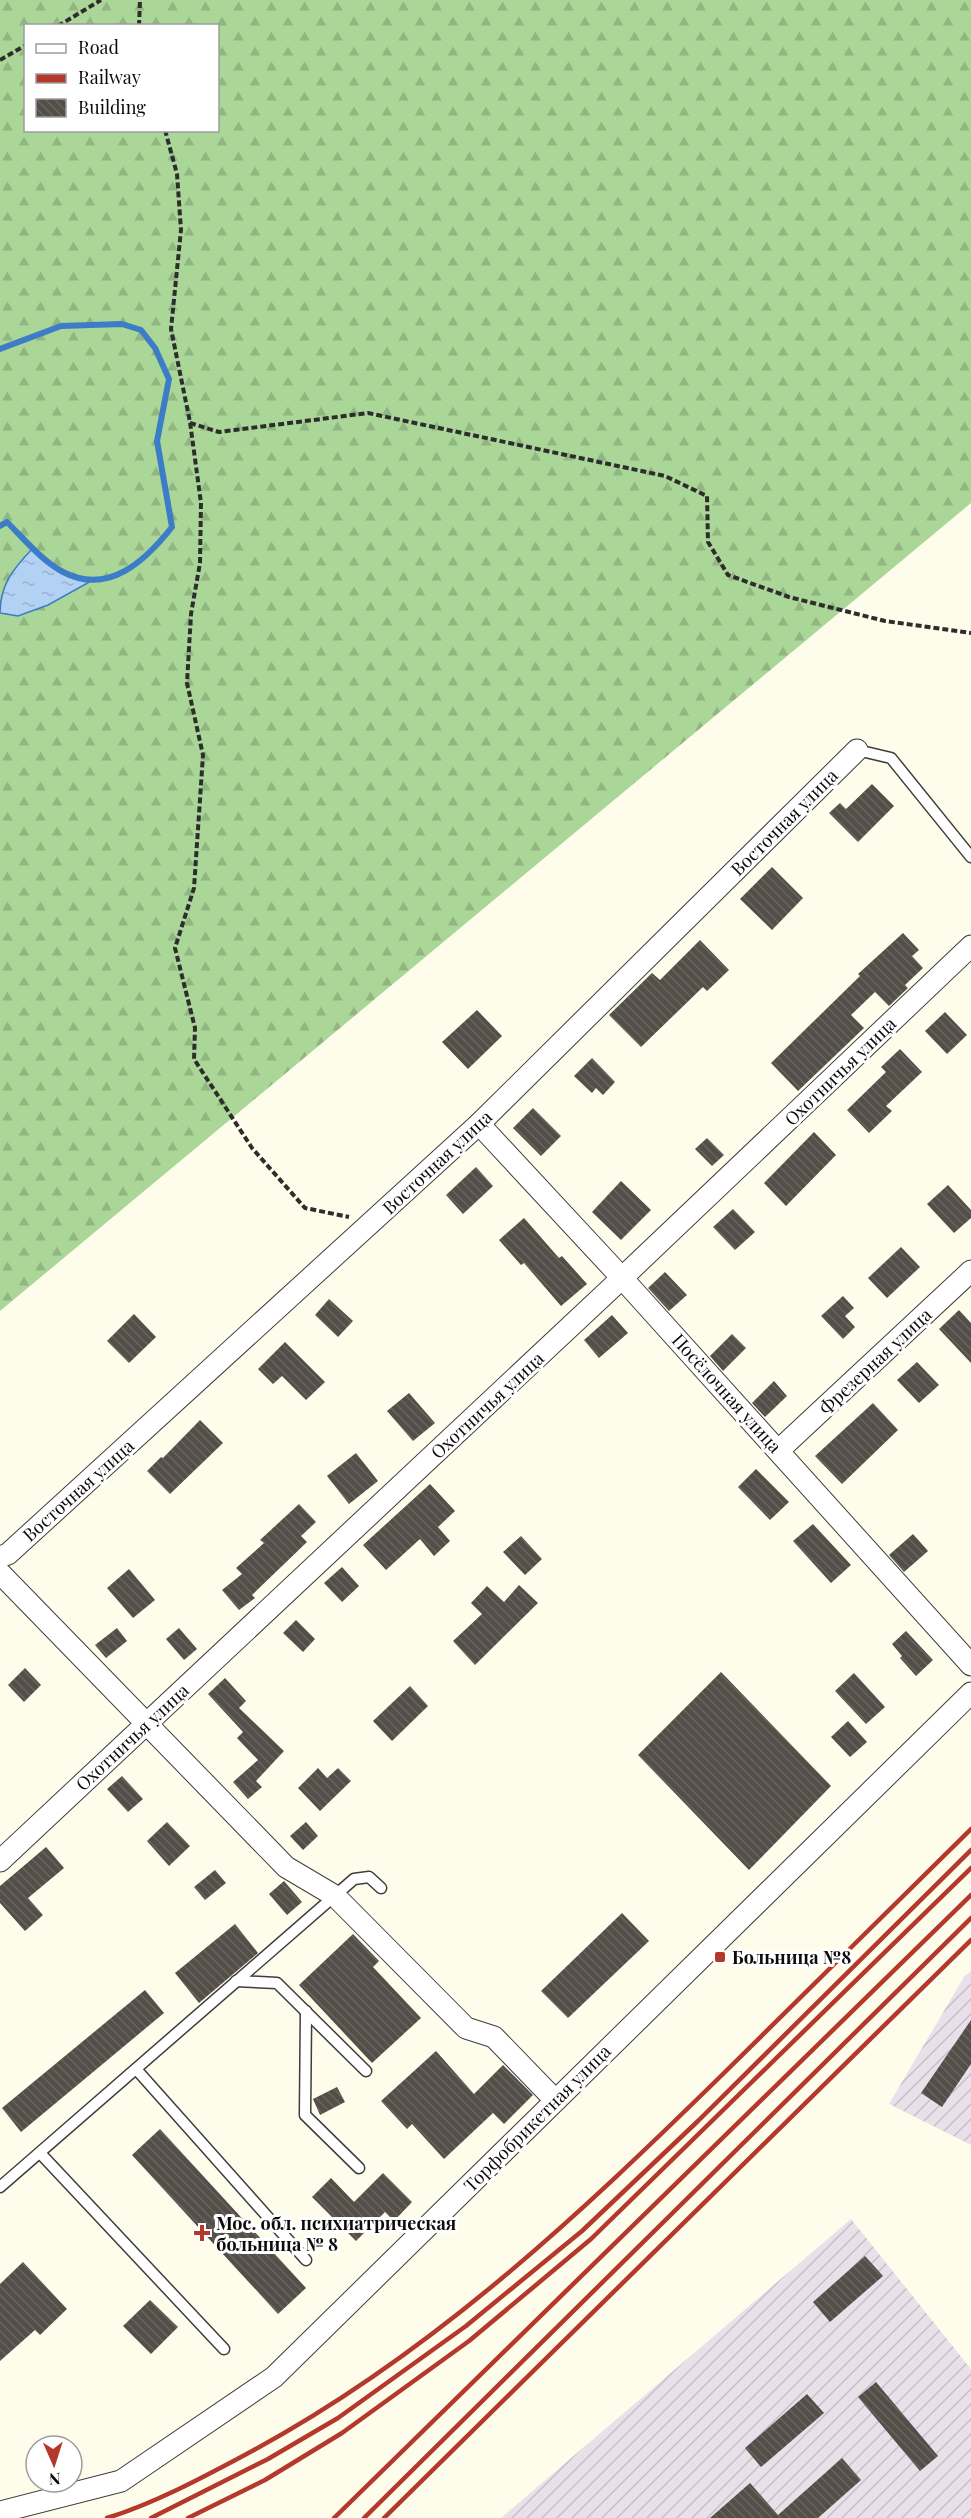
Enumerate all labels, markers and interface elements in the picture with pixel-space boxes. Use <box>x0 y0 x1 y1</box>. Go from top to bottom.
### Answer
legend <box>24 24 219 132</box>
text: Road <box>78 35 119 59</box>
text: Railway <box>78 65 141 89</box>
text: Building <box>78 95 146 119</box>
street label: Восточная улица <box>725 763 843 881</box>
street label: Охотничья улица <box>779 1011 901 1131</box>
street label: Восточная улица <box>377 1105 497 1219</box>
street label: Фрезерная улица <box>814 1303 936 1419</box>
street label: Посёлочная улица <box>667 1328 787 1458</box>
street label: Охотничья улица <box>425 1346 549 1464</box>
street label: Восточная улица <box>17 1434 139 1546</box>
street label: Охотничья улица <box>70 1678 194 1796</box>
place label: Больница №8 <box>732 1945 851 1969</box>
marker: Больница №8 <box>713 1950 727 1964</box>
street label: Торфобрикетная улица <box>458 2039 616 2197</box>
place label: Мос. обл. психиатрическая больница № 8 <box>216 2211 456 2256</box>
marker: Мос. обл. психиатрическая больница № 8 <box>193 2224 211 2242</box>
north arrow <box>24 2434 84 2494</box>
text: N <box>48 2469 61 2490</box>

